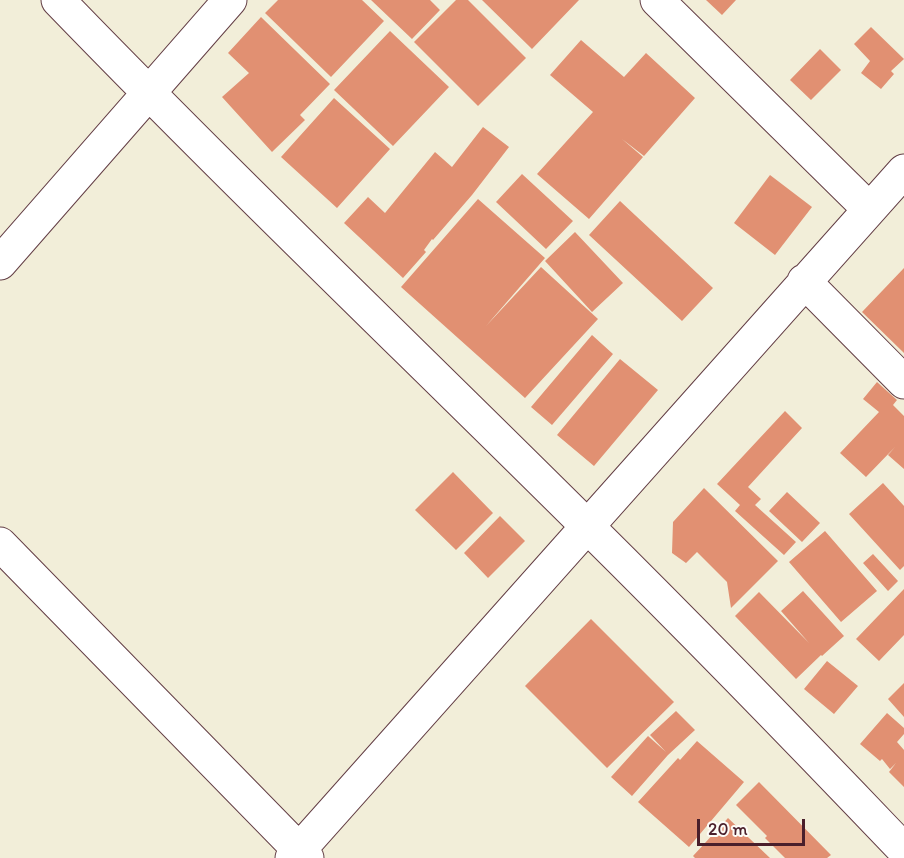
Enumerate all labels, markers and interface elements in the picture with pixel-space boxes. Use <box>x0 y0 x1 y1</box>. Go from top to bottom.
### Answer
scale bar <box>700 807 808 845</box>
text: 20 m <box>708 818 748 840</box>

